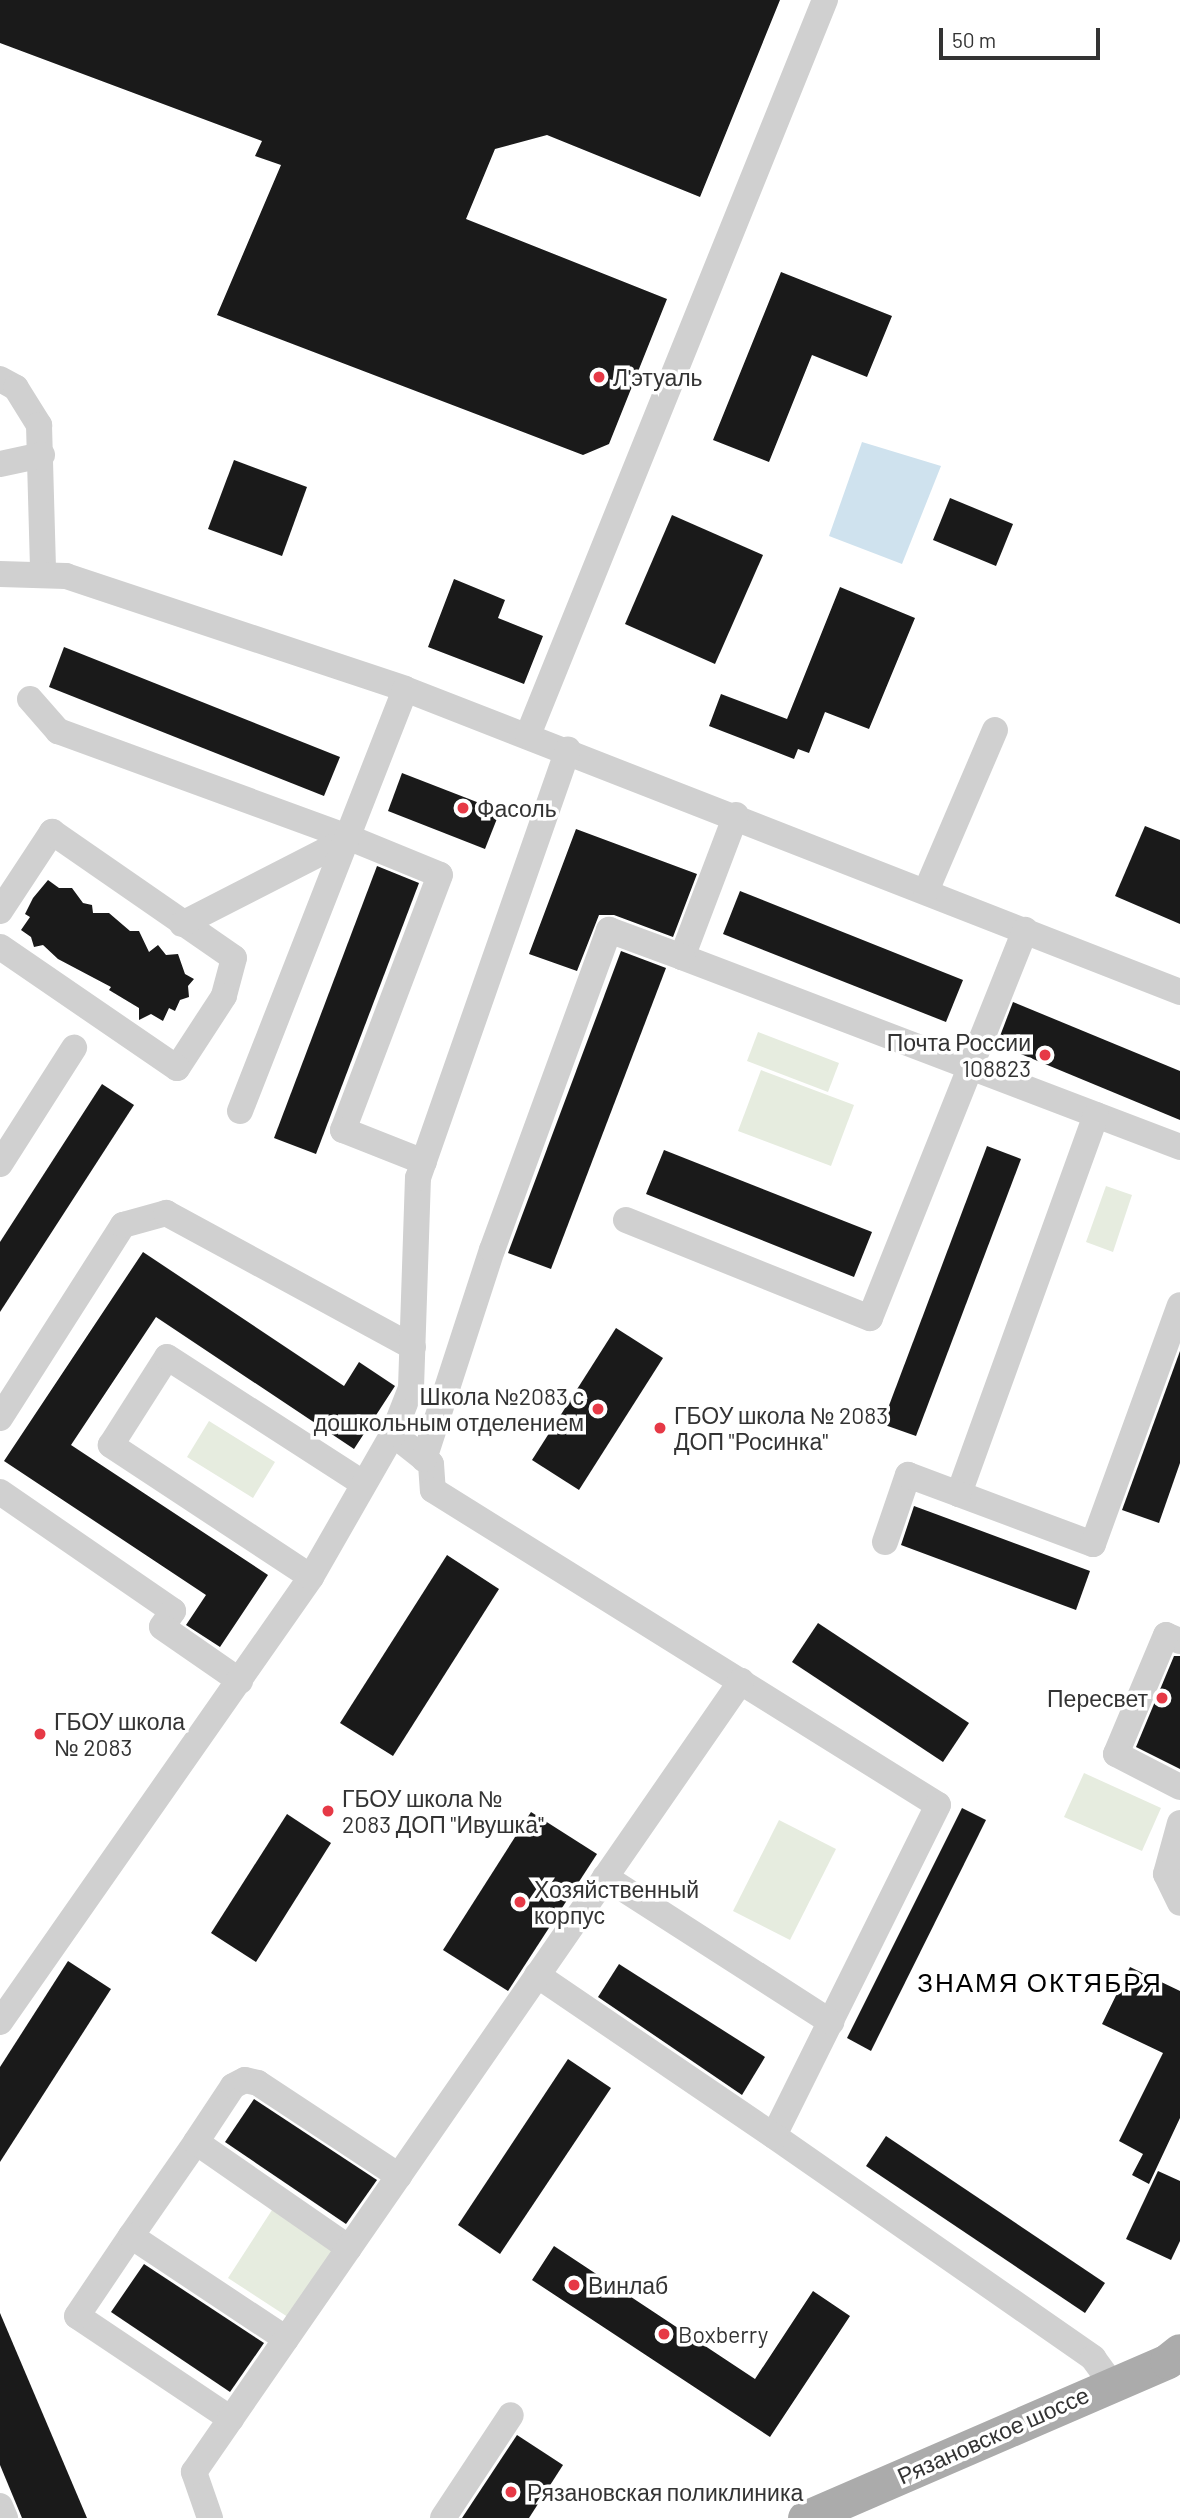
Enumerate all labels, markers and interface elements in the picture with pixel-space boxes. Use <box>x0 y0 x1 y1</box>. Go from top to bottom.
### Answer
scale bar <box>942 14 1103 58</box>
text: 50 m <box>952 27 996 52</box>
place label: Л'этуаль <box>613 363 703 391</box>
marker: Л'этуаль <box>591 369 607 385</box>
place label: Фасоль <box>477 794 557 822</box>
marker: Фасоль <box>455 800 471 816</box>
place label: Почта России 108823 <box>887 1028 1031 1082</box>
marker: Почта России 108823 <box>1037 1047 1053 1063</box>
place label: Школа №2083 с дошкольным отделением <box>314 1382 584 1436</box>
marker: Школа №2083 с дошкольным отделением <box>590 1401 606 1417</box>
place label: ГБОУ школа № 2083 ДОП "Росинка" <box>674 1401 888 1455</box>
marker: ГБОУ школа № 2083 ДОП "Росинка" <box>652 1420 668 1436</box>
place label: Пересвет <box>1047 1684 1148 1712</box>
marker: Пересвет <box>1154 1690 1170 1706</box>
place label: ГБОУ школа № 2083 <box>54 1707 185 1761</box>
marker: ГБОУ школа № 2083 <box>32 1726 48 1742</box>
place label: ГБОУ школа № 2083 ДОП "Ивушка" <box>342 1784 544 1838</box>
marker: ГБОУ школа № 2083 ДОП "Ивушка" <box>320 1803 336 1819</box>
place label: Хозяйственный корпус <box>534 1875 699 1929</box>
marker: Хозяйственный корпус <box>512 1894 528 1910</box>
district label: ЗНАМЯ ОКТЯБРЯ <box>919 1966 1161 1998</box>
place label: Винлаб <box>588 2271 668 2299</box>
marker: Винлаб <box>566 2277 582 2293</box>
place label: Boxberry <box>678 2320 768 2348</box>
marker: Boxberry <box>656 2326 672 2342</box>
street label: Рязановское шоссе <box>893 2380 1093 2490</box>
place label: Рязановская поликлиника <box>527 2478 803 2506</box>
marker: Рязановская поликлиника <box>501 2482 521 2502</box>

